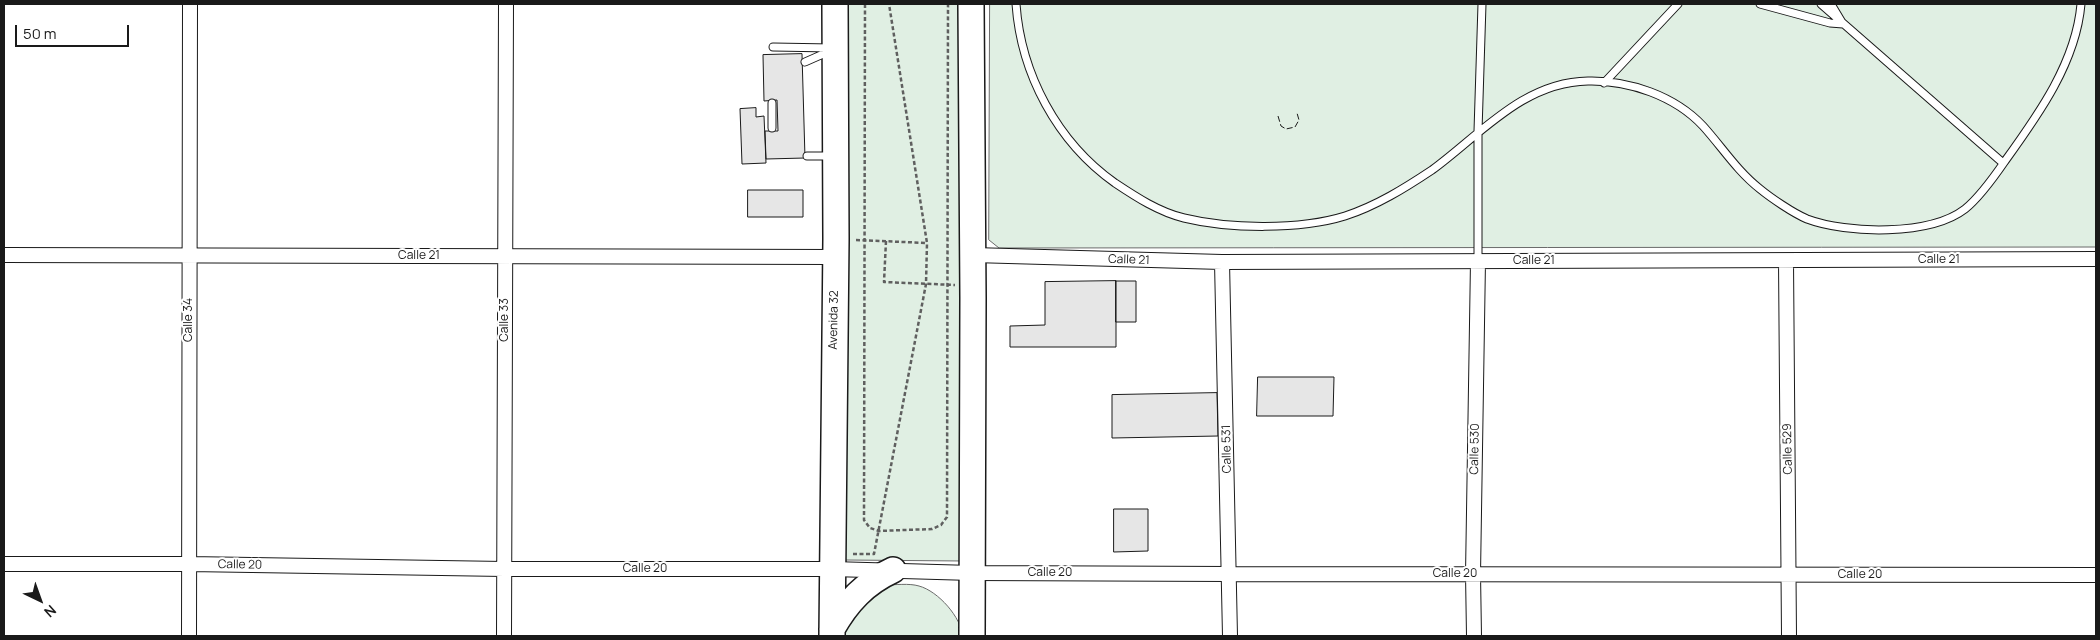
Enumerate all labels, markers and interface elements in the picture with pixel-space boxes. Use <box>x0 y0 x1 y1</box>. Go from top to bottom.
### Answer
scale bar <box>18 15 131 47</box>
text: 50 m <box>23 23 57 44</box>
street label: Calle 21 <box>398 249 440 263</box>
street label: Calle 21 <box>1108 252 1150 268</box>
street label: Calle 21 <box>1918 253 1960 267</box>
street label: Calle 21 <box>1513 254 1555 268</box>
street label: Avenida 32 <box>826 290 842 350</box>
street label: Calle 34 <box>182 298 196 342</box>
street label: Calle 33 <box>498 298 512 342</box>
street label: Calle 530 <box>1467 423 1483 475</box>
street label: Calle 529 <box>1780 423 1796 475</box>
street label: Calle 531 <box>1219 425 1235 473</box>
street label: Calle 20 <box>218 557 262 573</box>
street label: Calle 20 <box>623 562 667 576</box>
street label: Calle 20 <box>1028 566 1072 580</box>
street label: Calle 20 <box>1433 567 1477 581</box>
street label: Calle 20 <box>1838 568 1882 582</box>
north arrow <box>15 575 65 625</box>
text: N <box>40 601 60 622</box>

